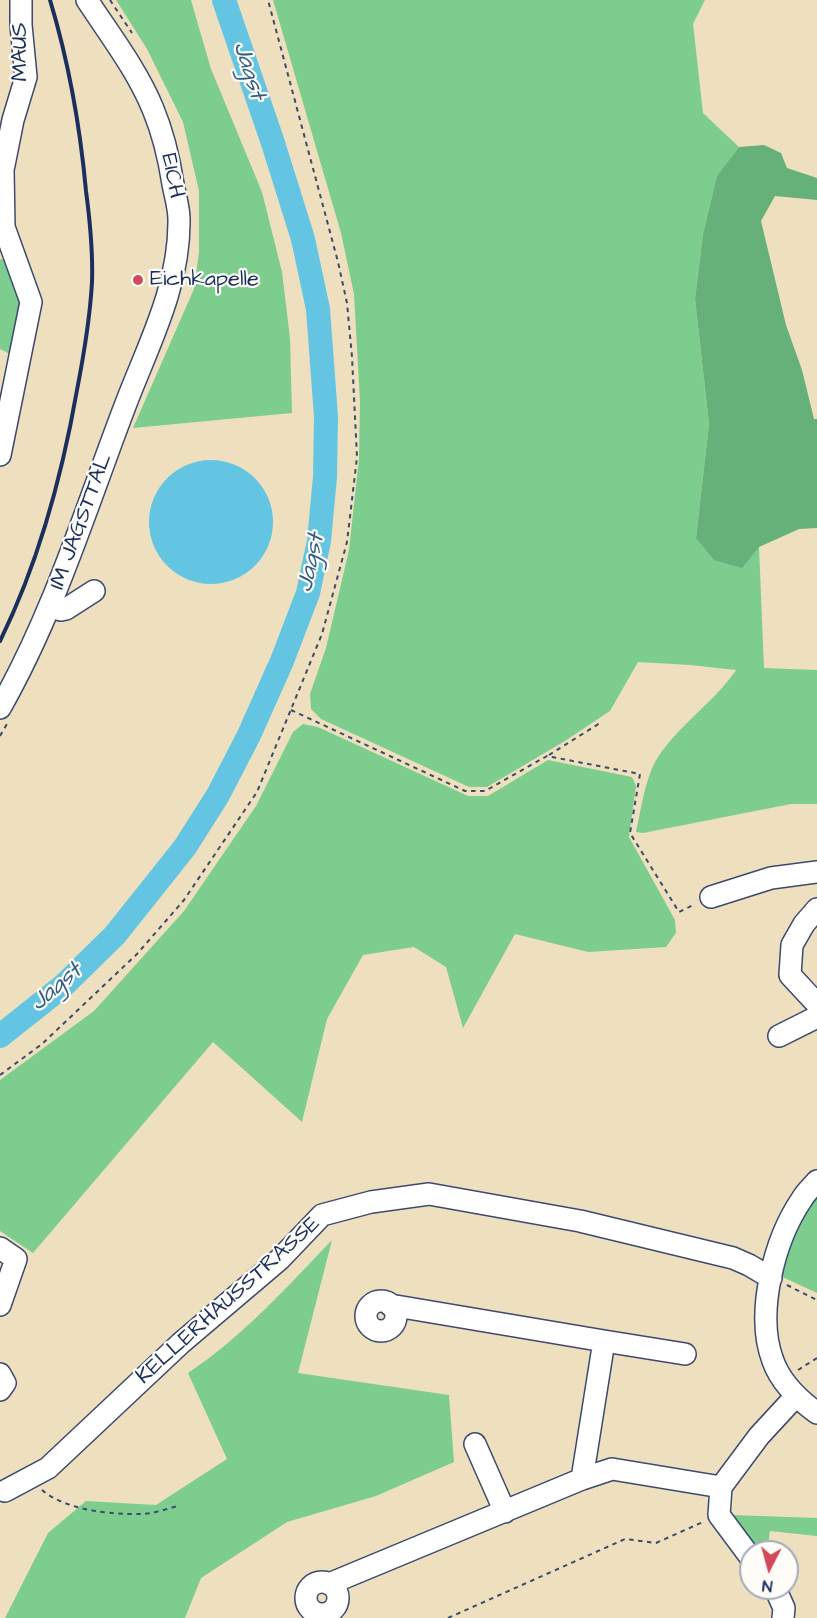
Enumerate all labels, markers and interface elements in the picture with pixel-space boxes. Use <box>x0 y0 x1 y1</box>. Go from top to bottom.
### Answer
street label: MAUS <box>8 23 34 81</box>
water label: Jagst <box>225 38 271 104</box>
street label: EICH <box>154 151 188 201</box>
place label: Eichkapelle <box>150 267 259 293</box>
marker: Eichkapelle <box>131 273 145 287</box>
street label: IM JAGSTTAL <box>45 451 119 593</box>
water label: Jagst <box>292 531 332 595</box>
water label: Jagst <box>25 958 89 1018</box>
street label: KELLERHAUSSTRASSE <box>132 1211 326 1391</box>
north arrow <box>739 1540 799 1600</box>
text: N <box>761 1574 773 1597</box>

